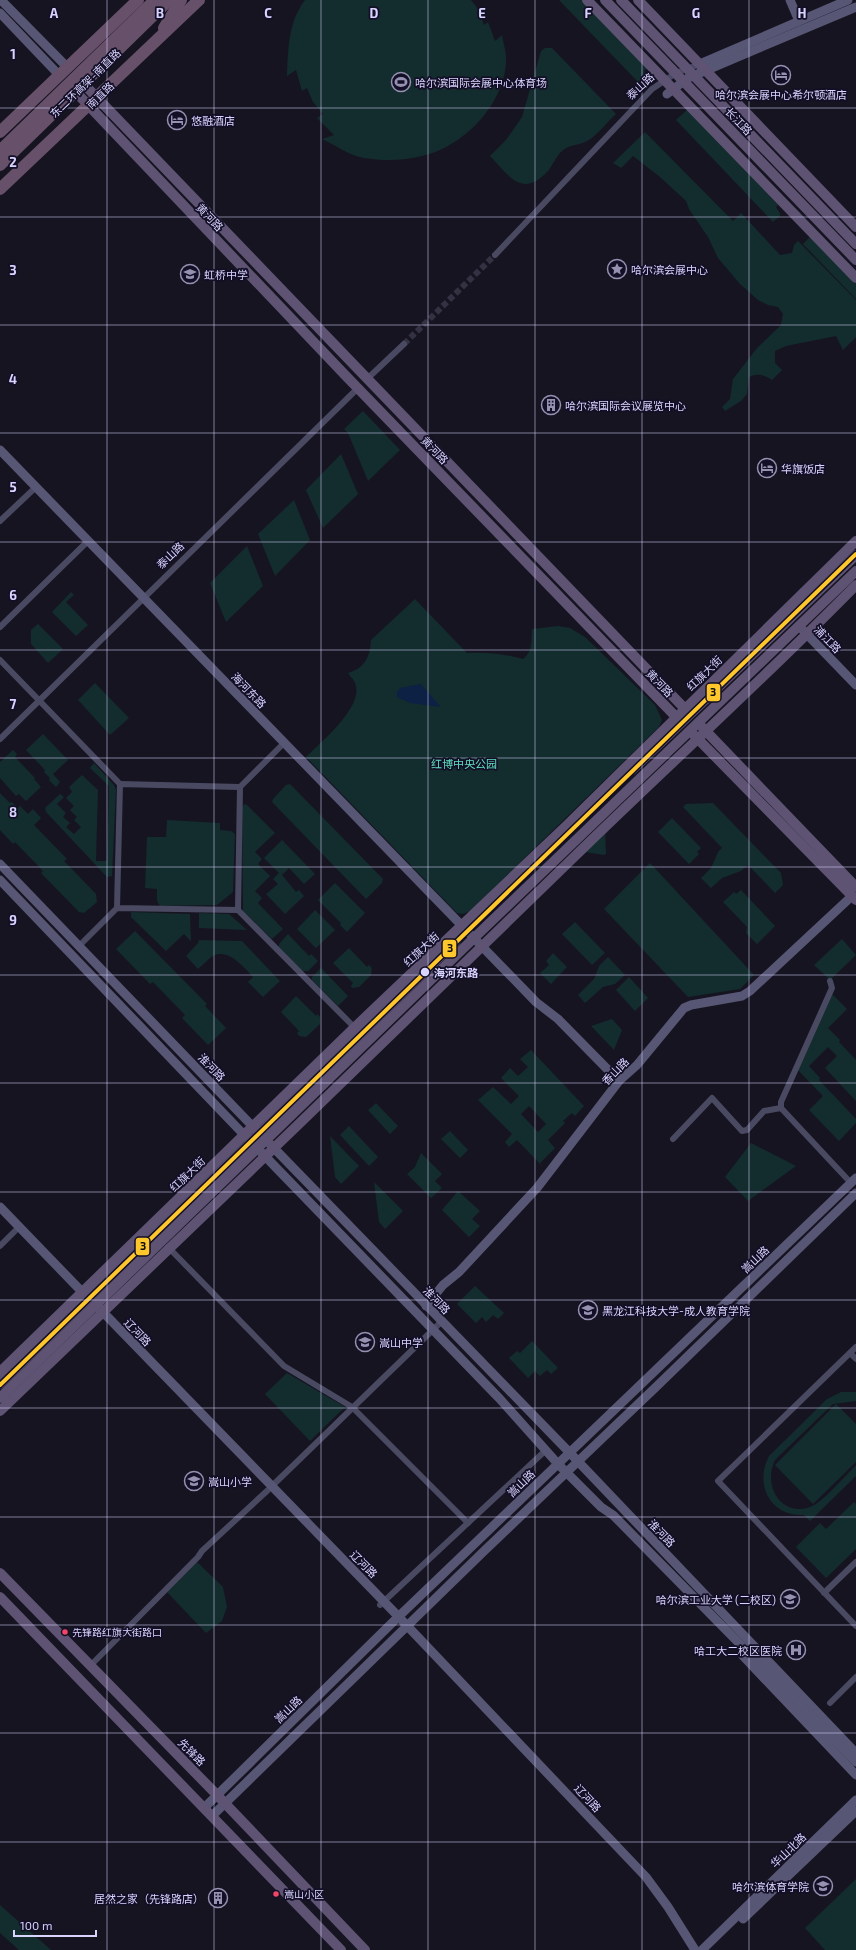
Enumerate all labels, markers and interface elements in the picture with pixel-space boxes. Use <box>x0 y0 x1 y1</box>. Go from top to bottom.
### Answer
text: A <box>50 5 59 21</box>
text: B <box>156 5 164 21</box>
text: C <box>264 5 272 21</box>
text: D <box>370 5 379 21</box>
text: E <box>478 5 486 21</box>
text: F <box>584 5 592 21</box>
text: G <box>692 5 700 21</box>
text: H <box>798 5 807 21</box>
text: 1 <box>10 46 16 62</box>
street label: 东二环高架-南直路 <box>47 46 123 120</box>
hotel icon: 哈尔滨会展中心希尔顿酒店 <box>770 64 792 86</box>
street label: 泰山路 <box>623 70 657 102</box>
sports icon: 哈尔滨国际会展中心体育场 <box>390 71 412 93</box>
place label: 哈尔滨国际会展中心体育场 <box>415 76 547 89</box>
street label: 南直路 <box>84 79 116 111</box>
place label: 哈尔滨会展中心希尔顿酒店 <box>715 88 847 101</box>
street label: 长江路 <box>723 105 755 137</box>
hotel icon: 悠融酒店 <box>166 109 188 131</box>
place label: 悠融酒店 <box>191 114 235 127</box>
text: 2 <box>9 154 17 170</box>
street label: 黄河路 <box>194 201 226 233</box>
place icon: 哈尔滨会展中心 <box>606 258 628 280</box>
text: 3 <box>9 262 17 278</box>
school or university icon: 虹桥中学 <box>179 263 201 285</box>
place label: 哈尔滨会展中心 <box>631 263 708 276</box>
place label: 虹桥中学 <box>204 268 248 281</box>
text: 4 <box>9 371 17 387</box>
building icon: 哈尔滨国际会议展览中心 <box>540 394 562 416</box>
place label: 哈尔滨国际会议展览中心 <box>565 399 686 412</box>
street label: 黄河路 <box>419 434 451 466</box>
hotel icon: 华旗饭店 <box>756 457 778 479</box>
place label: 华旗饭店 <box>781 462 825 475</box>
text: 5 <box>9 479 17 495</box>
street label: 泰山路 <box>154 539 186 571</box>
text: 6 <box>9 587 17 603</box>
street label: 浦江路 <box>812 623 844 655</box>
street label: 红旗大街 <box>684 653 724 693</box>
street label: 黄河路 <box>644 667 676 699</box>
street label: 海河东路 <box>229 670 269 710</box>
line badge: 3 <box>706 683 721 702</box>
text: 3 <box>710 685 716 698</box>
text: 7 <box>10 696 17 712</box>
park label: 红博中央公园 <box>431 757 497 770</box>
text: 8 <box>9 804 17 820</box>
text: 9 <box>9 912 17 928</box>
street label: 红旗大街 <box>400 929 442 969</box>
line badge: 3 <box>442 939 457 958</box>
text: 3 <box>447 941 453 954</box>
marker: 海河东路 <box>419 966 431 978</box>
place label: 海河东路 <box>434 966 479 979</box>
street label: 淮河路 <box>196 1051 228 1083</box>
street label: 香山路 <box>599 1055 631 1087</box>
street label: 红旗大街 <box>167 1154 207 1194</box>
line badge: 3 <box>135 1237 150 1256</box>
text: 3 <box>140 1239 146 1252</box>
street label: 嵩山路 <box>739 1243 771 1275</box>
street label: 淮河路 <box>421 1284 453 1316</box>
school or university icon: 黑龙江科技大学-成人教育学院 <box>577 1299 599 1321</box>
place label: 黑龙江科技大学-成人教育学院 <box>602 1304 750 1317</box>
street label: 辽河路 <box>122 1316 154 1348</box>
school or university icon: 嵩山中学 <box>354 1331 376 1353</box>
place label: 嵩山中学 <box>379 1336 423 1349</box>
street label: 嵩山路 <box>505 1467 537 1499</box>
school or university icon: 嵩山小学 <box>183 1470 205 1492</box>
place label: 嵩山小学 <box>208 1475 252 1488</box>
street label: 淮河路 <box>646 1517 678 1549</box>
street label: 辽河路 <box>348 1548 380 1580</box>
school or university icon: 哈尔滨工业大学 (二校区) <box>779 1588 801 1610</box>
place label: 哈尔滨工业大学 (二校区) <box>656 1593 776 1606</box>
place label: 先锋路红旗大街路口 <box>72 1626 162 1638</box>
marker: 先锋路红旗大街路口 <box>60 1627 70 1637</box>
hospital icon: 哈工大二校区医院 <box>785 1639 807 1661</box>
place label: 哈工大二校区医院 <box>694 1644 782 1657</box>
street label: 嵩山路 <box>272 1693 304 1725</box>
street label: 先锋路 <box>176 1736 208 1768</box>
street label: 辽河路 <box>572 1781 604 1815</box>
street label: 华山北路 <box>768 1830 808 1870</box>
school or university icon: 哈尔滨体育学院 <box>812 1875 834 1897</box>
place label: 哈尔滨体育学院 <box>732 1880 809 1893</box>
building icon: 居然之家（先锋路店） <box>207 1887 229 1909</box>
place label: 嵩山小区 <box>284 1888 324 1900</box>
marker: 嵩山小区 <box>271 1889 281 1899</box>
place label: 居然之家（先锋路店） <box>94 1892 204 1905</box>
scale bar <box>14 1912 96 1938</box>
text: 100 m <box>20 1918 52 1932</box>

